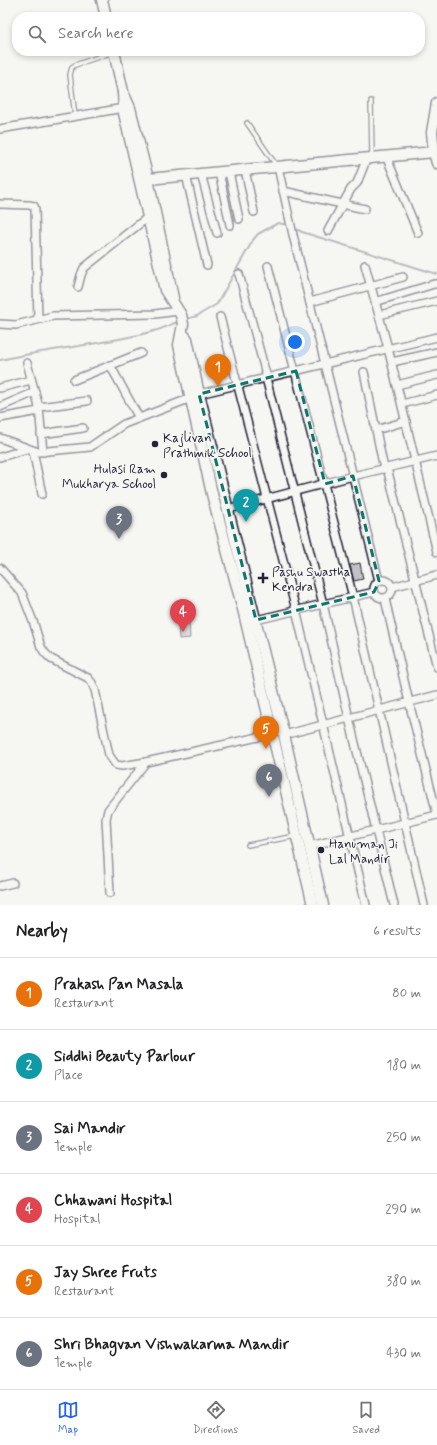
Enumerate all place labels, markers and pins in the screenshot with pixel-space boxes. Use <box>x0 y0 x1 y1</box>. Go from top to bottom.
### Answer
pin: 1 <box>205 354 231 387</box>
place label: Kajlivan Prathmik School <box>163 430 252 462</box>
marker: Kajlivan Prathmik School <box>150 439 160 449</box>
place label: Hulasi Ram Mukharya School <box>62 461 156 493</box>
marker: Hulasi Ram Mukharya School <box>159 470 169 480</box>
pin: 2 <box>233 489 259 522</box>
pin: 3 <box>106 506 132 539</box>
place label: Pashu Swastha Kendra <box>272 564 351 596</box>
marker: Pashu Swastha Kendra <box>257 572 269 584</box>
pin: 4 <box>170 599 196 632</box>
pin: 5 <box>253 716 279 749</box>
pin: 6 <box>256 764 282 797</box>
place label: Hanuman Ji Lal Mandir <box>329 836 398 868</box>
marker: Hanuman Ji Lal Mandir <box>316 845 326 855</box>

